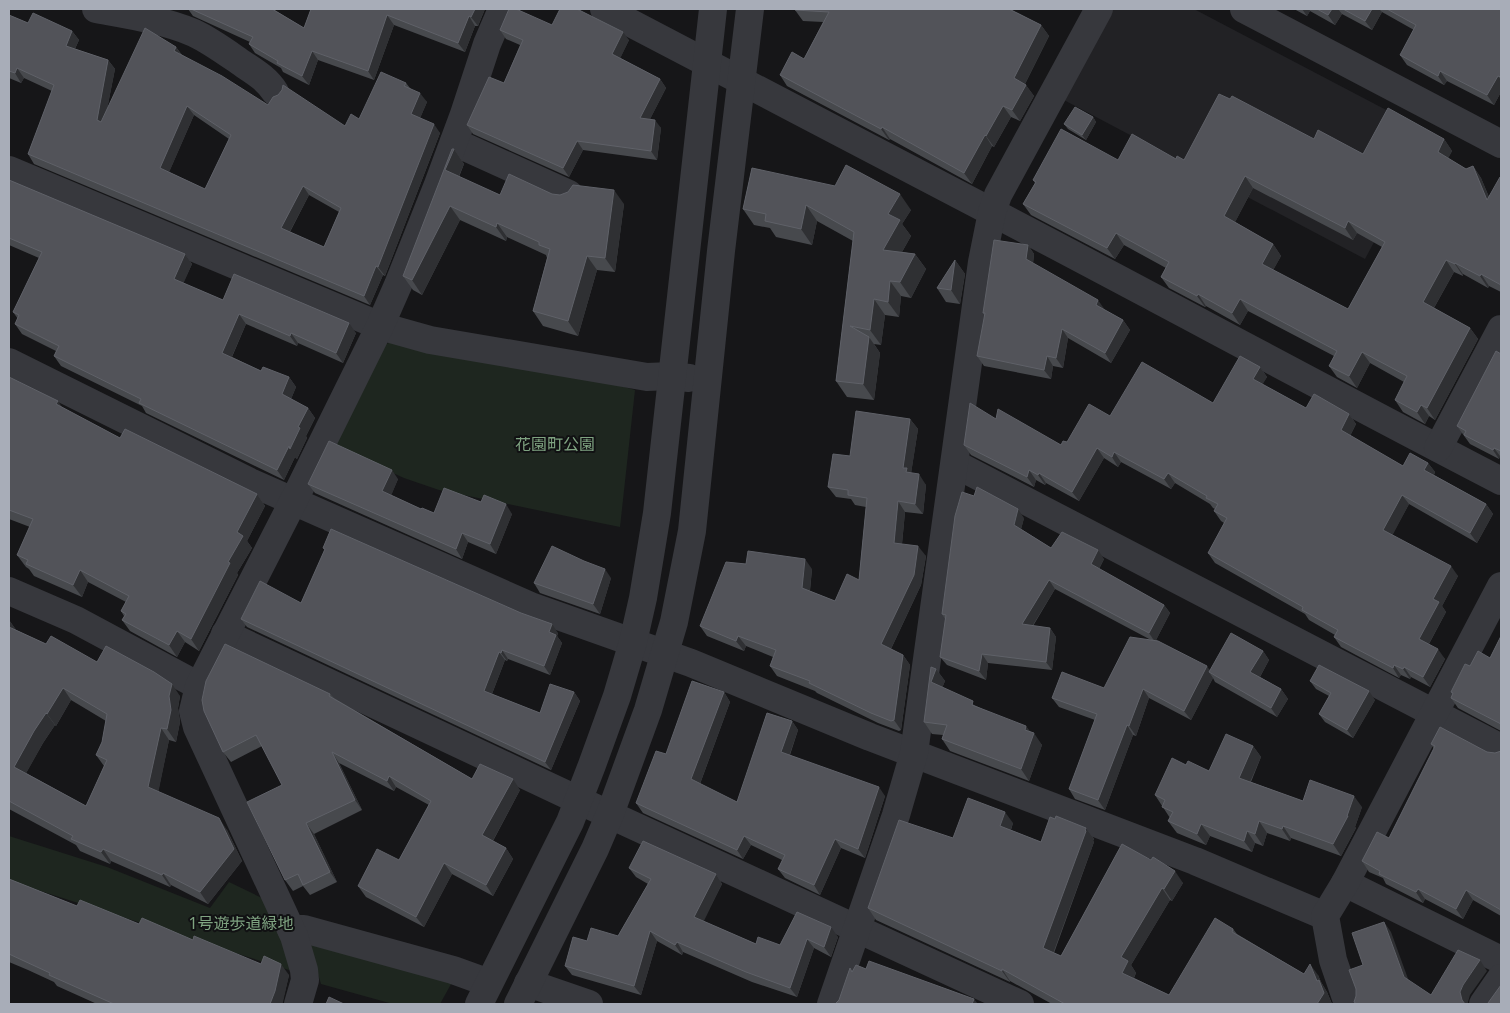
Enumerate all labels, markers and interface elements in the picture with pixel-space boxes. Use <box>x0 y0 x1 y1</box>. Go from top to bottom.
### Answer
park label: 花園町公園 <box>515 433 595 455</box>
park label: 1号遊歩道緑地 <box>188 912 294 934</box>

